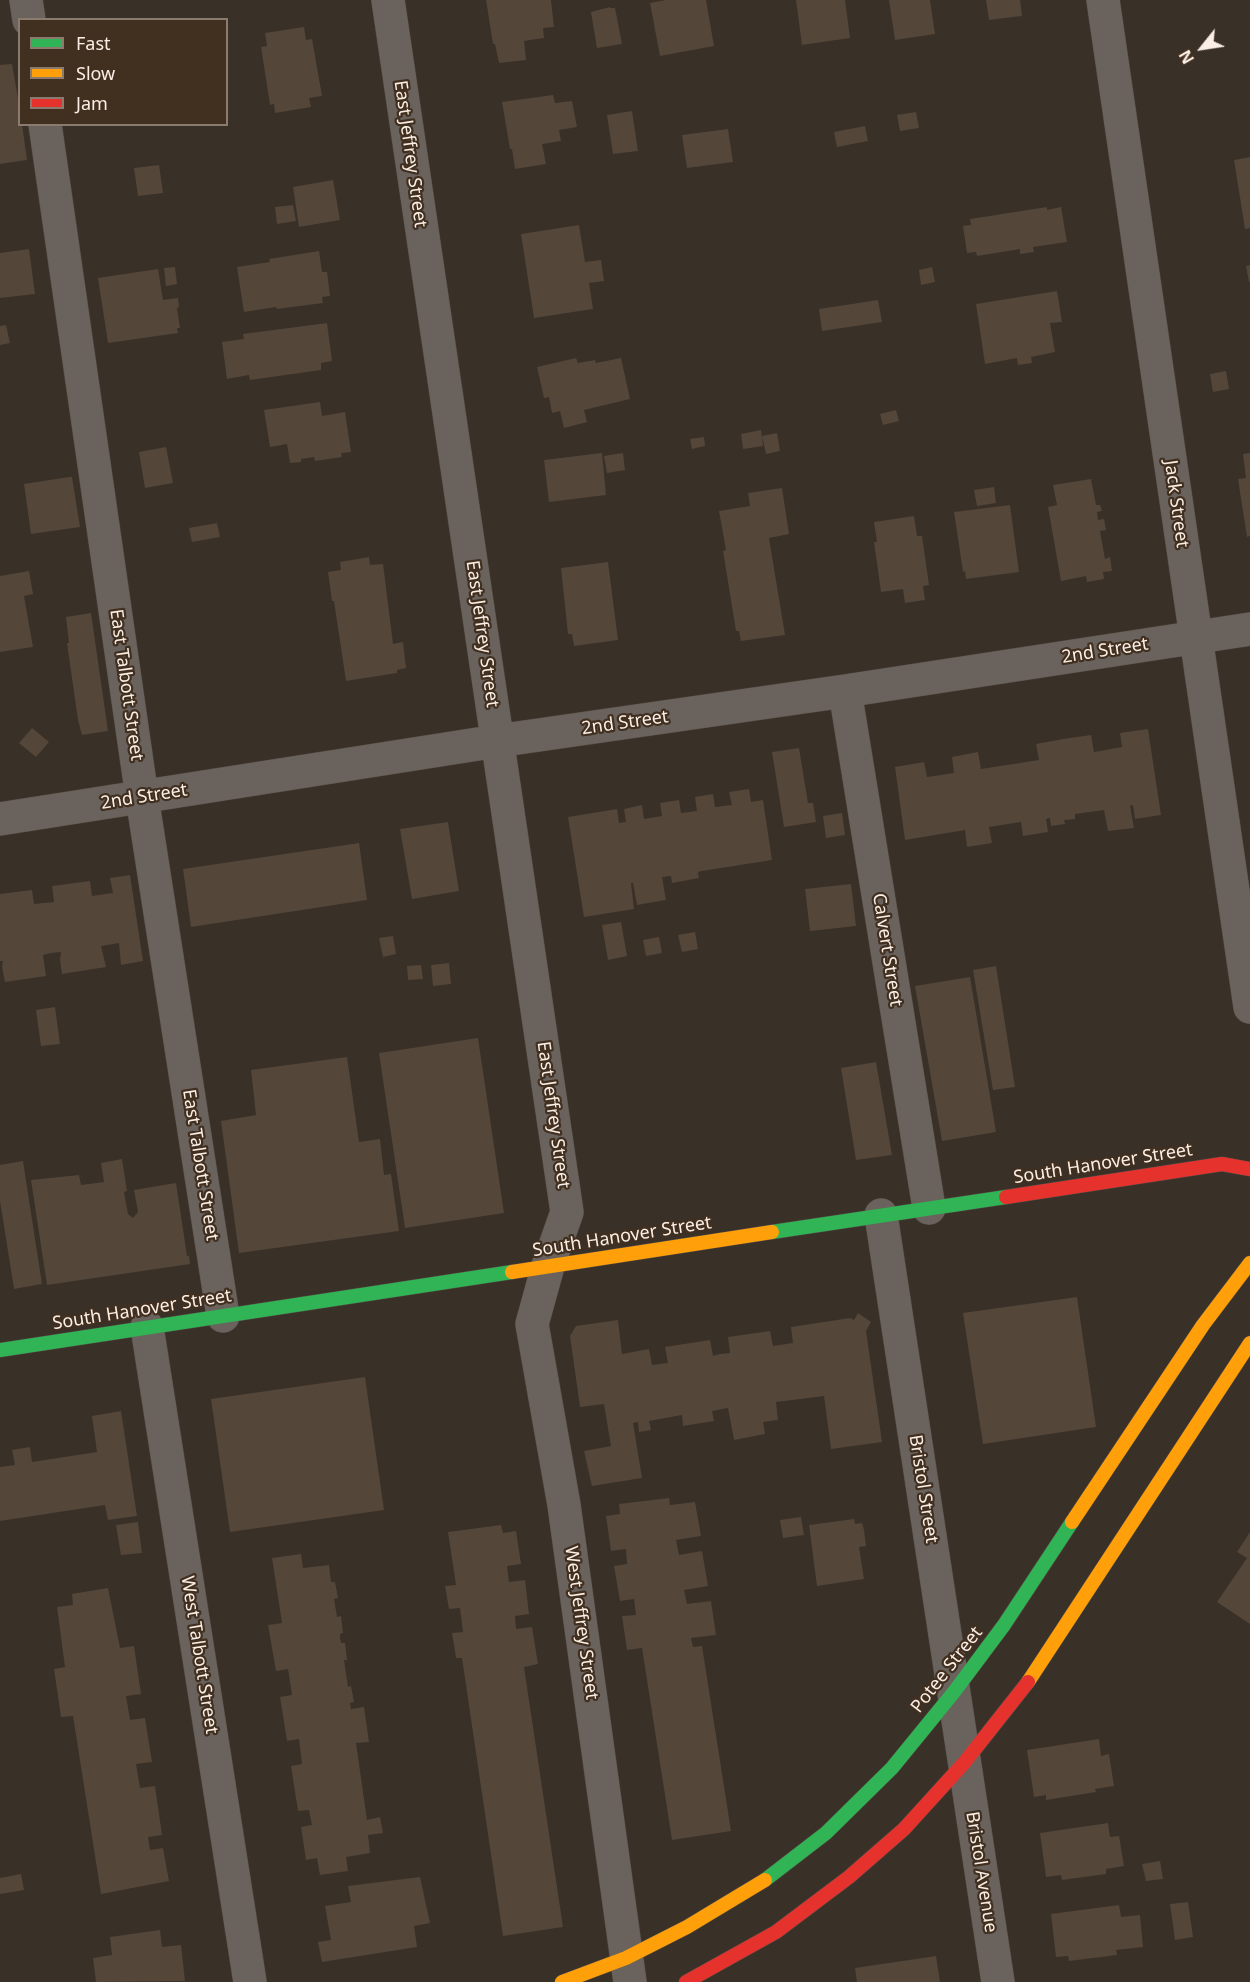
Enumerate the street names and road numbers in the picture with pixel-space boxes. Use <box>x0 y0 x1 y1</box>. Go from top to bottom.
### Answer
street label: East Jeffrey Street <box>389 79 431 229</box>
street label: Jack Street <box>1159 459 1193 549</box>
street label: East Jeffrey Street <box>461 559 503 709</box>
street label: East Talbott Street <box>105 608 147 762</box>
street label: 2nd Street <box>1060 633 1150 669</box>
street label: 2nd Street <box>580 706 670 740</box>
street label: 2nd Street <box>99 779 189 815</box>
street label: Calvert Street <box>867 892 907 1008</box>
street label: East Jeffrey Street <box>532 1040 574 1190</box>
street label: East Talbott Street <box>177 1088 223 1242</box>
street label: South Hanover Street <box>1012 1139 1194 1189</box>
street label: South Hanover Street <box>531 1212 713 1262</box>
street label: South Hanover Street <box>51 1285 233 1335</box>
street label: Bristol Street <box>904 1433 942 1545</box>
street label: West Jeffrey Street <box>560 1545 602 1701</box>
street label: West Talbott Street <box>176 1575 222 1735</box>
street label: Potee Street <box>907 1623 987 1717</box>
street label: Bristol Avenue <box>961 1810 1001 1934</box>

